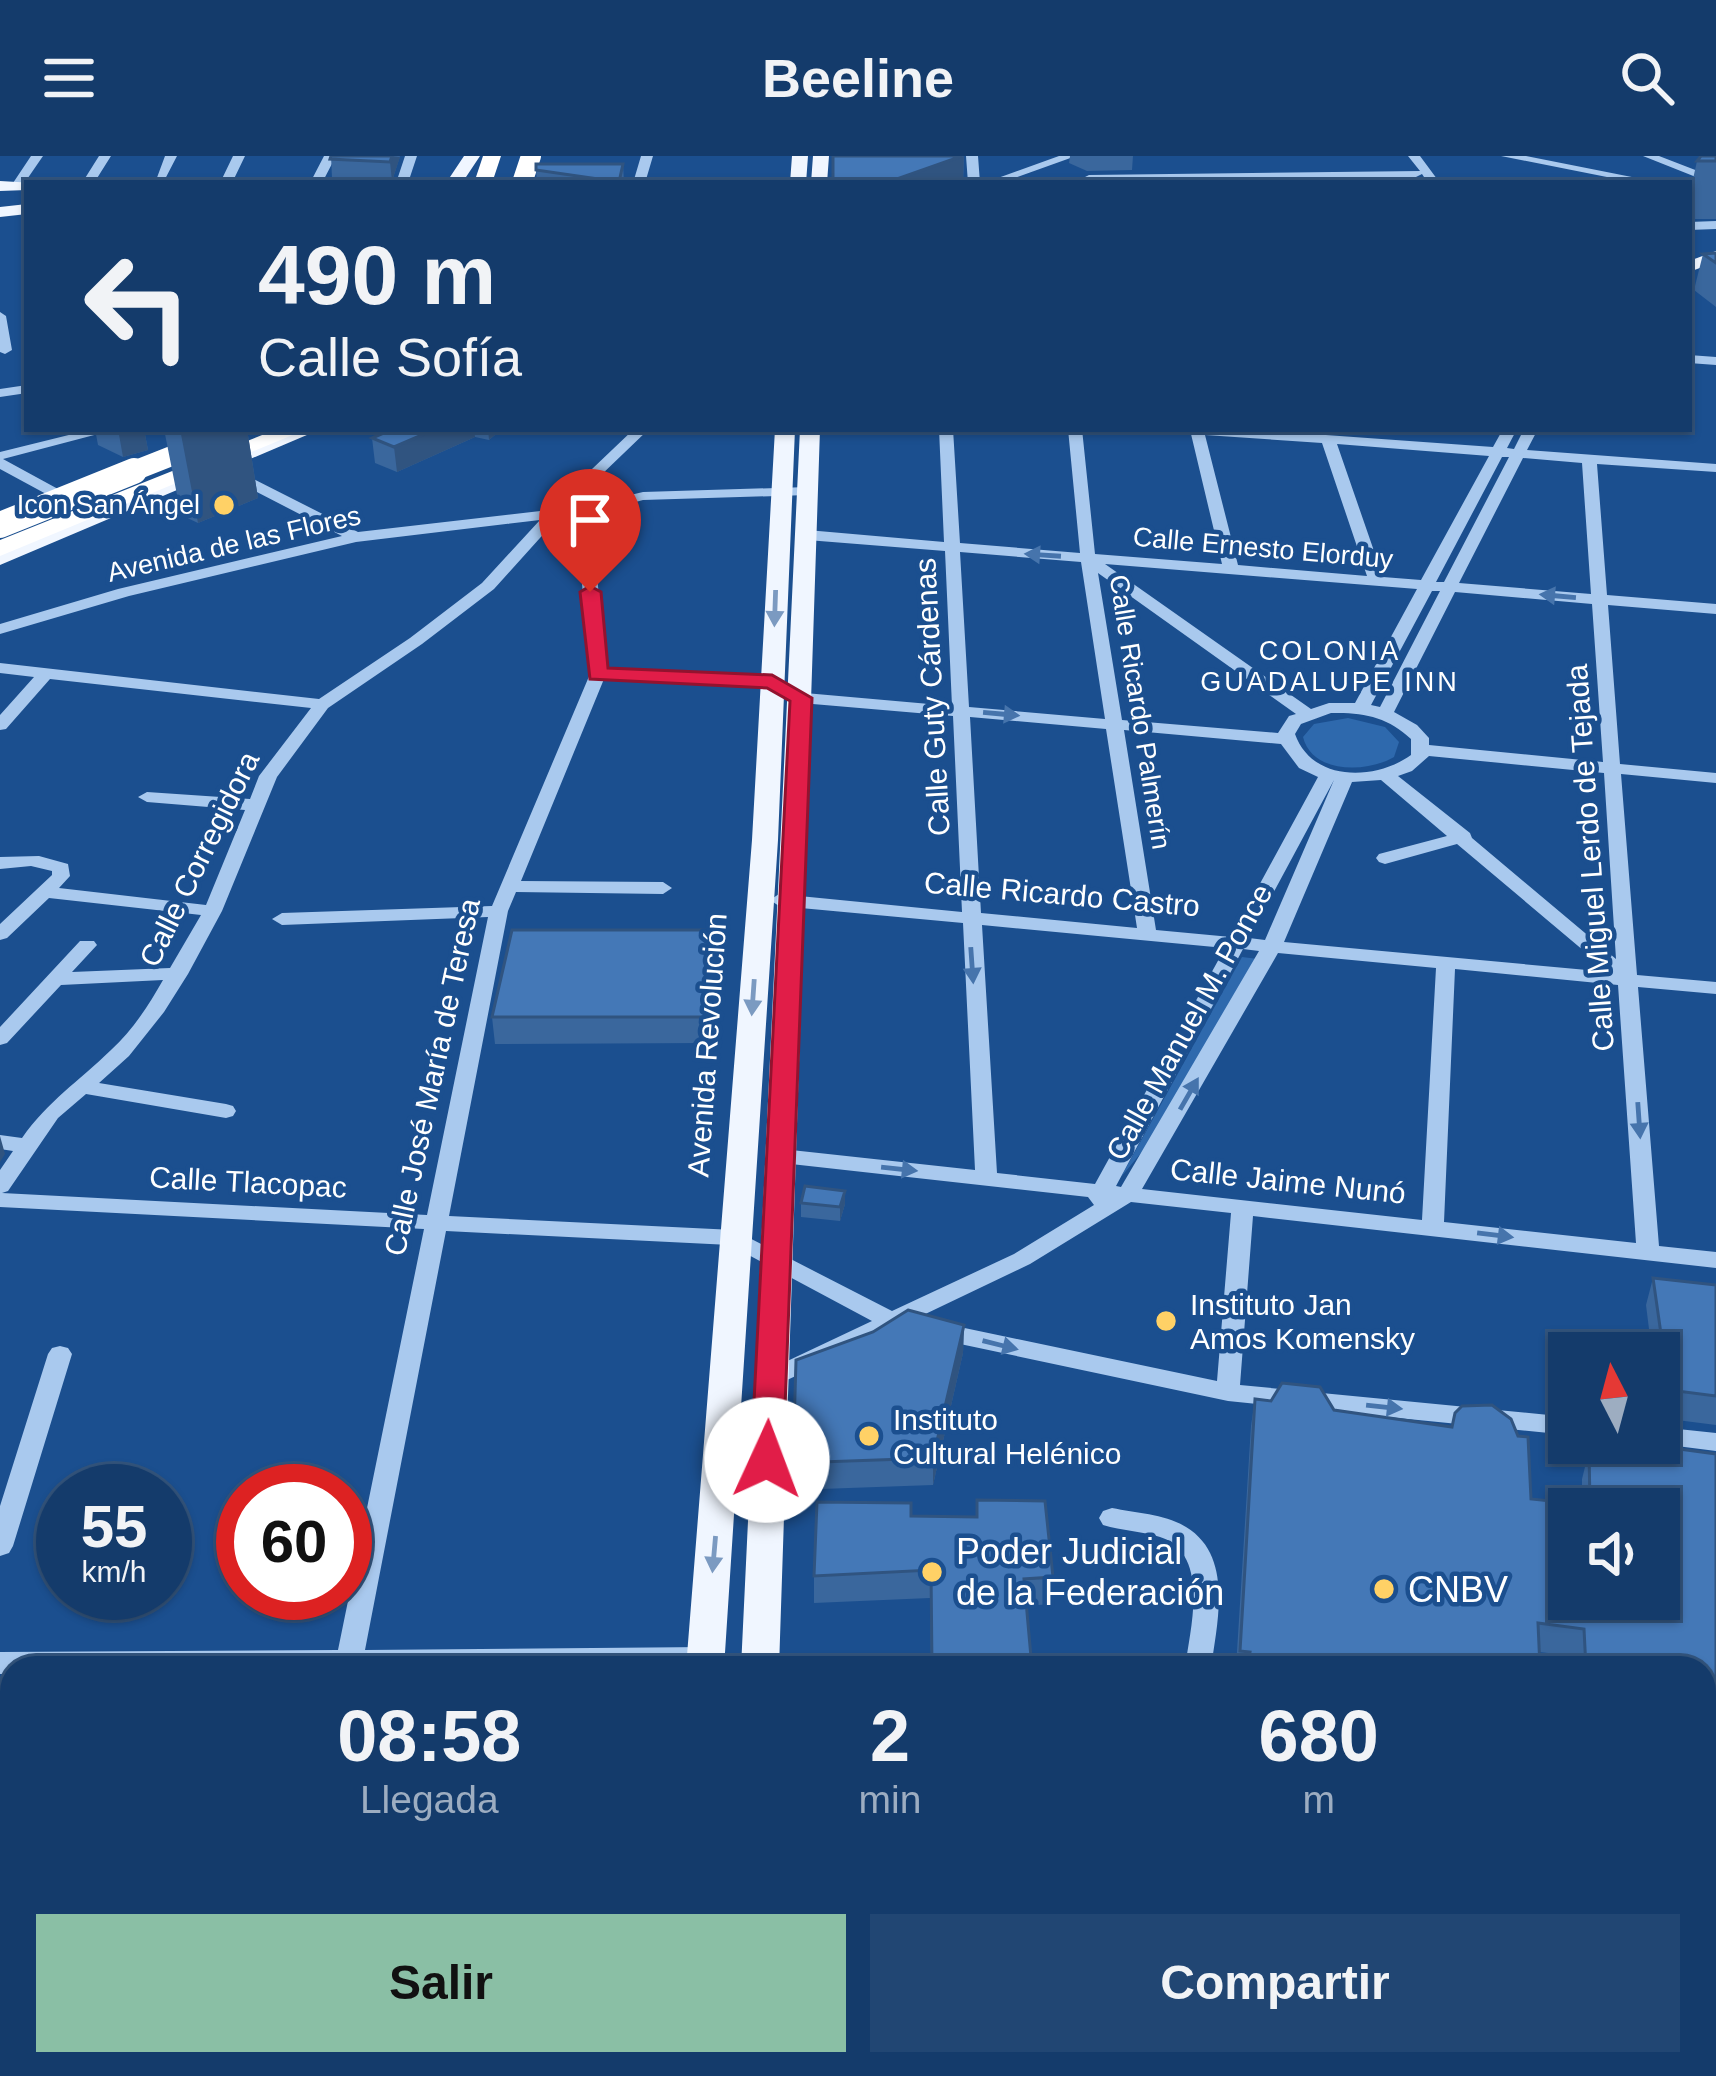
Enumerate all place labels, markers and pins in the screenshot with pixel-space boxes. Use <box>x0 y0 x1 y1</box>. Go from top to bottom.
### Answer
pin <box>539 469 641 592</box>
place label: Icon San Ángel <box>17 490 200 520</box>
marker: Icon San Ángel <box>211 492 237 518</box>
place label: Instituto Jan Amos Komensky <box>1190 1288 1415 1355</box>
marker: Instituto Jan Amos Komensky <box>1153 1308 1179 1334</box>
place label: Instituto Cultural Helénico <box>893 1403 1121 1470</box>
marker: Instituto Cultural Helénico <box>856 1423 882 1449</box>
place label: Poder Judicial de la Federación <box>956 1531 1224 1613</box>
marker: Poder Judicial de la Federación <box>919 1559 945 1585</box>
place label: CNBV <box>1408 1569 1508 1610</box>
marker: CNBV <box>1371 1576 1397 1602</box>

